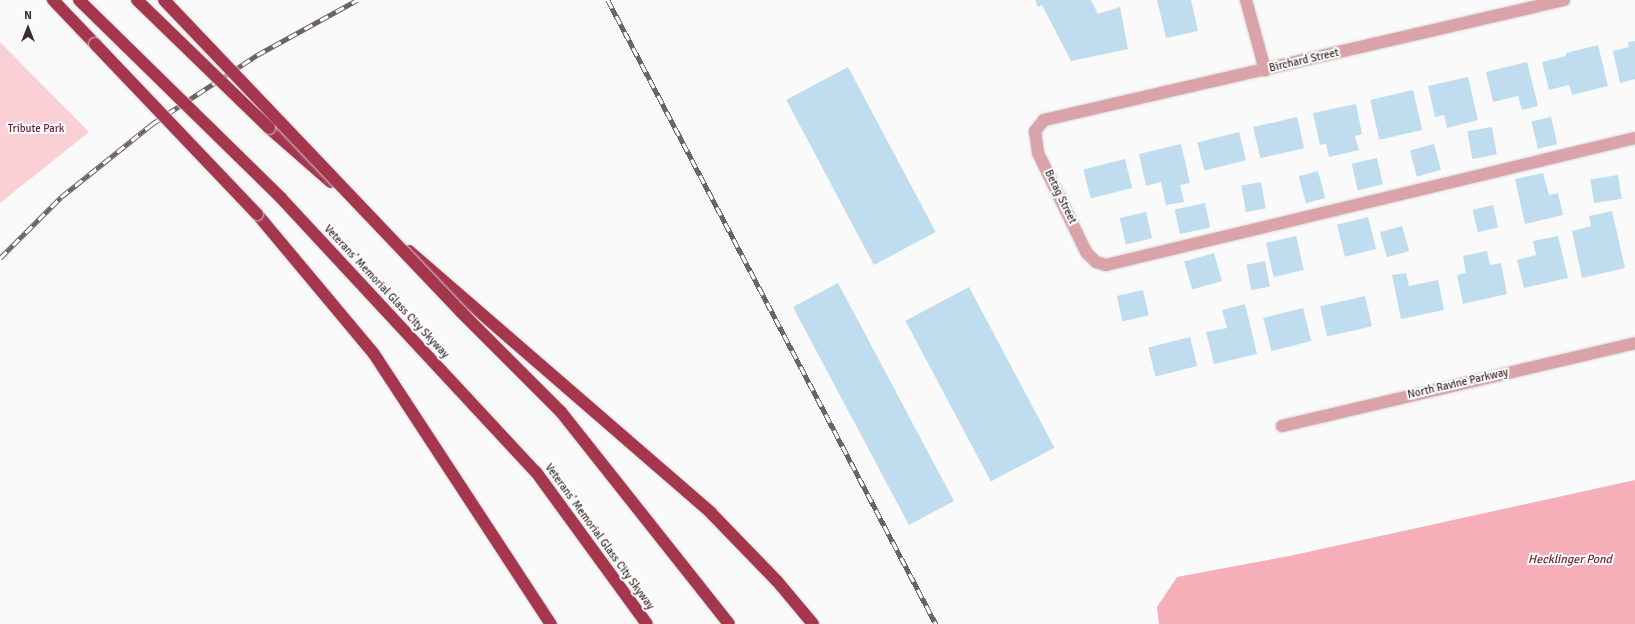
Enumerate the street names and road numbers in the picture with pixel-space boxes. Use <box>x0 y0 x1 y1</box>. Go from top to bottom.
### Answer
street label: Birchard Street <box>1268 47 1340 75</box>
street label: Betag Street <box>1041 168 1079 226</box>
street label: Veterans' Memorial Glass City Skyway <box>321 223 451 361</box>
street label: North Ravine Parkway <box>1406 366 1510 402</box>
street label: Veterans' Memorial Glass City Skyway <box>542 462 656 612</box>

